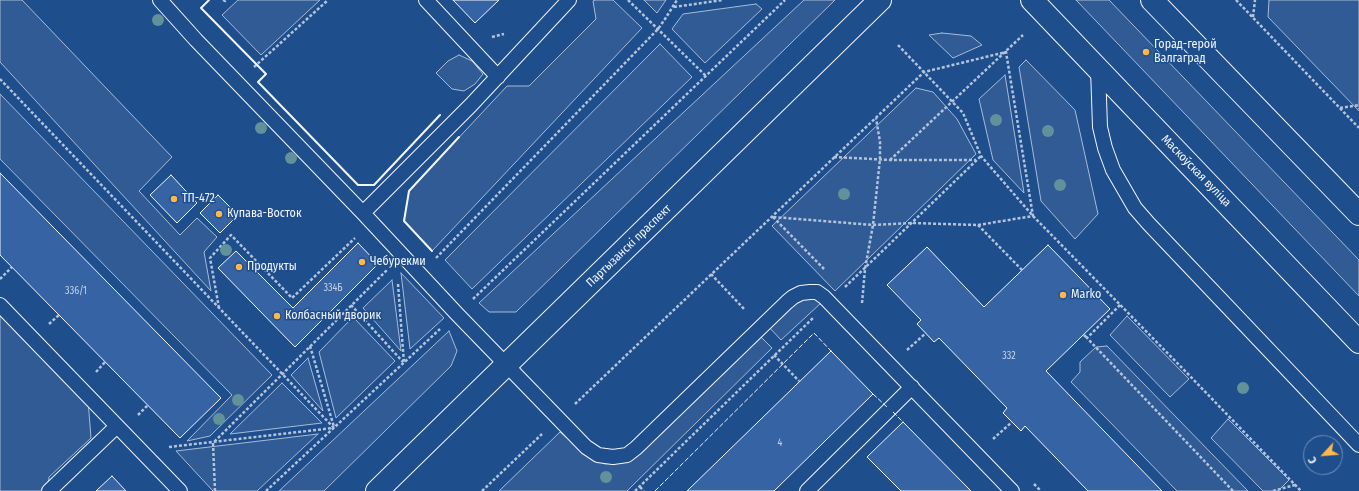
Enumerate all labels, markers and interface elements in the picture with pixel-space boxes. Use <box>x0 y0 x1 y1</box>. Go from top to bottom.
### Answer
place label: Горад-герой Валгаград <box>1154 38 1217 66</box>
marker: Горад-герой Валгаград <box>1141 47 1151 57</box>
street label: Маскоўская вуліца <box>1158 132 1234 210</box>
place label: ТП-472 <box>182 192 215 206</box>
marker: ТП-472 <box>169 194 179 204</box>
street label: Партызанскі праспект <box>583 202 675 290</box>
place label: Купава-Восток <box>227 207 302 221</box>
marker: Купава-Восток <box>214 209 224 219</box>
place label: Чебурекми <box>370 255 426 269</box>
marker: Чебурекми <box>357 257 367 267</box>
place label: Продукты <box>247 260 297 274</box>
marker: Продукты <box>234 262 244 272</box>
house number: 334Б <box>323 282 343 294</box>
house number: 336/1 <box>65 285 87 297</box>
place label: Marko <box>1071 288 1101 302</box>
marker: Marko <box>1058 290 1068 300</box>
place label: Колбасный дворик <box>285 309 381 323</box>
marker: Колбасный дворик <box>272 311 282 321</box>
house number: 332 <box>1002 350 1016 362</box>
north arrow <box>1303 435 1343 475</box>
house number: 4 <box>778 437 782 449</box>
text: С <box>1306 455 1320 465</box>

